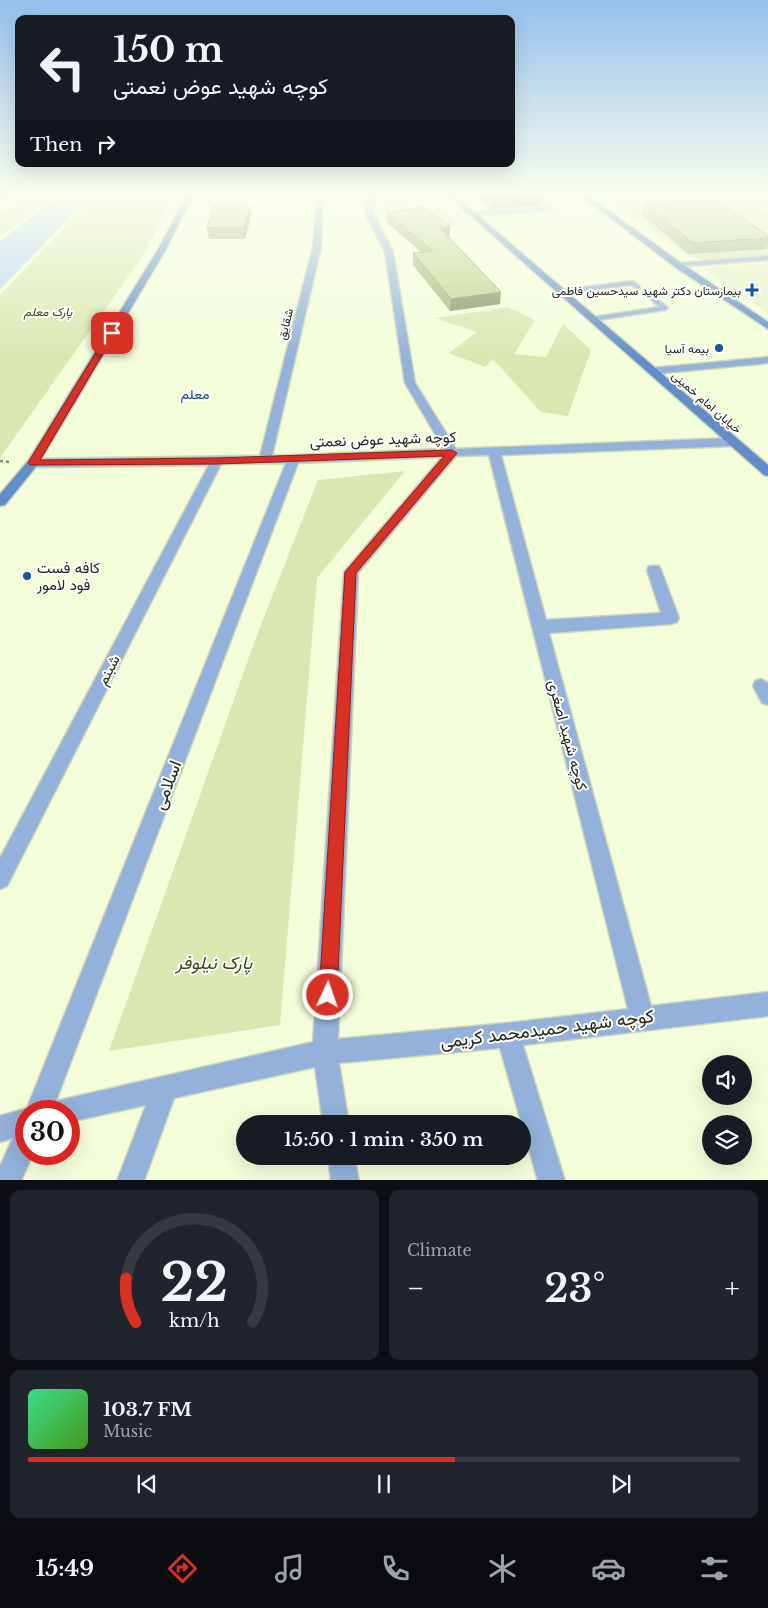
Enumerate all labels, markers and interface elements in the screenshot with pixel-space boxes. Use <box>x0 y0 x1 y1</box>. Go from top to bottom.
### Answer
text: 150 m <box>113 28 224 71</box>
icon: left <box>30 35 95 100</box>
text: کوچه شهید عوض نعمتی <box>113 73 328 100</box>
icon: right <box>92 130 120 158</box>
text: Then <box>30 133 82 156</box>
place label: بیمارستان دکتر شهید سیدحسین فاطمی <box>552 283 741 299</box>
marker: بیمارستان دکتر شهید سیدحسین فاطمی <box>745 283 759 297</box>
park label: پارک معلم <box>23 304 72 320</box>
street label: شقایق <box>274 307 297 341</box>
pin <box>91 312 133 354</box>
icon: arrive <box>98 319 126 347</box>
place label: بیمه آسیا <box>665 341 709 356</box>
marker: بیمه آسیا <box>713 342 725 354</box>
street label: خیابان امام خمینی <box>668 368 745 437</box>
district label: معلم <box>181 385 209 403</box>
street label: کوچه شهید عوض نعمتی <box>309 427 457 452</box>
place label: کافه فست فود لامور <box>36 558 100 594</box>
marker: کافه فست فود لامور <box>21 570 33 582</box>
street label: شبنم <box>92 651 125 689</box>
street label: کوچه شهید اصغری <box>543 678 592 793</box>
street label: اسلامی <box>148 757 186 813</box>
park label: پارک نیلوفر <box>175 952 252 975</box>
position arrow <box>301 968 353 1020</box>
street label: کوچه شهید حمیدمحمد کریمی <box>439 1005 655 1054</box>
map controls <box>702 1055 752 1165</box>
button: sound <box>702 1055 752 1105</box>
speed limit sign: 30 <box>15 1100 80 1165</box>
button: layers <box>702 1115 752 1165</box>
text: 15:50 · 1 min · 350 m <box>284 1128 483 1151</box>
text: Climate <box>407 1240 472 1260</box>
text: 22 <box>161 1251 228 1315</box>
text: 23° <box>544 1265 605 1312</box>
text: − <box>407 1271 425 1306</box>
text: + <box>725 1271 740 1306</box>
text: km/h <box>169 1310 220 1332</box>
text: 103.7 FM <box>103 1398 192 1421</box>
text: Music <box>103 1421 152 1441</box>
icon: previous <box>133 1470 161 1498</box>
icon: pause <box>370 1470 398 1498</box>
icon: next <box>607 1470 635 1498</box>
icon: directions <box>165 1551 200 1586</box>
icon: music <box>272 1551 307 1586</box>
icon: phone <box>378 1551 413 1586</box>
icon: climate <box>485 1551 520 1586</box>
icon: car <box>591 1551 626 1586</box>
icon: filters <box>697 1551 732 1586</box>
text: 15:49 <box>36 1555 94 1582</box>

